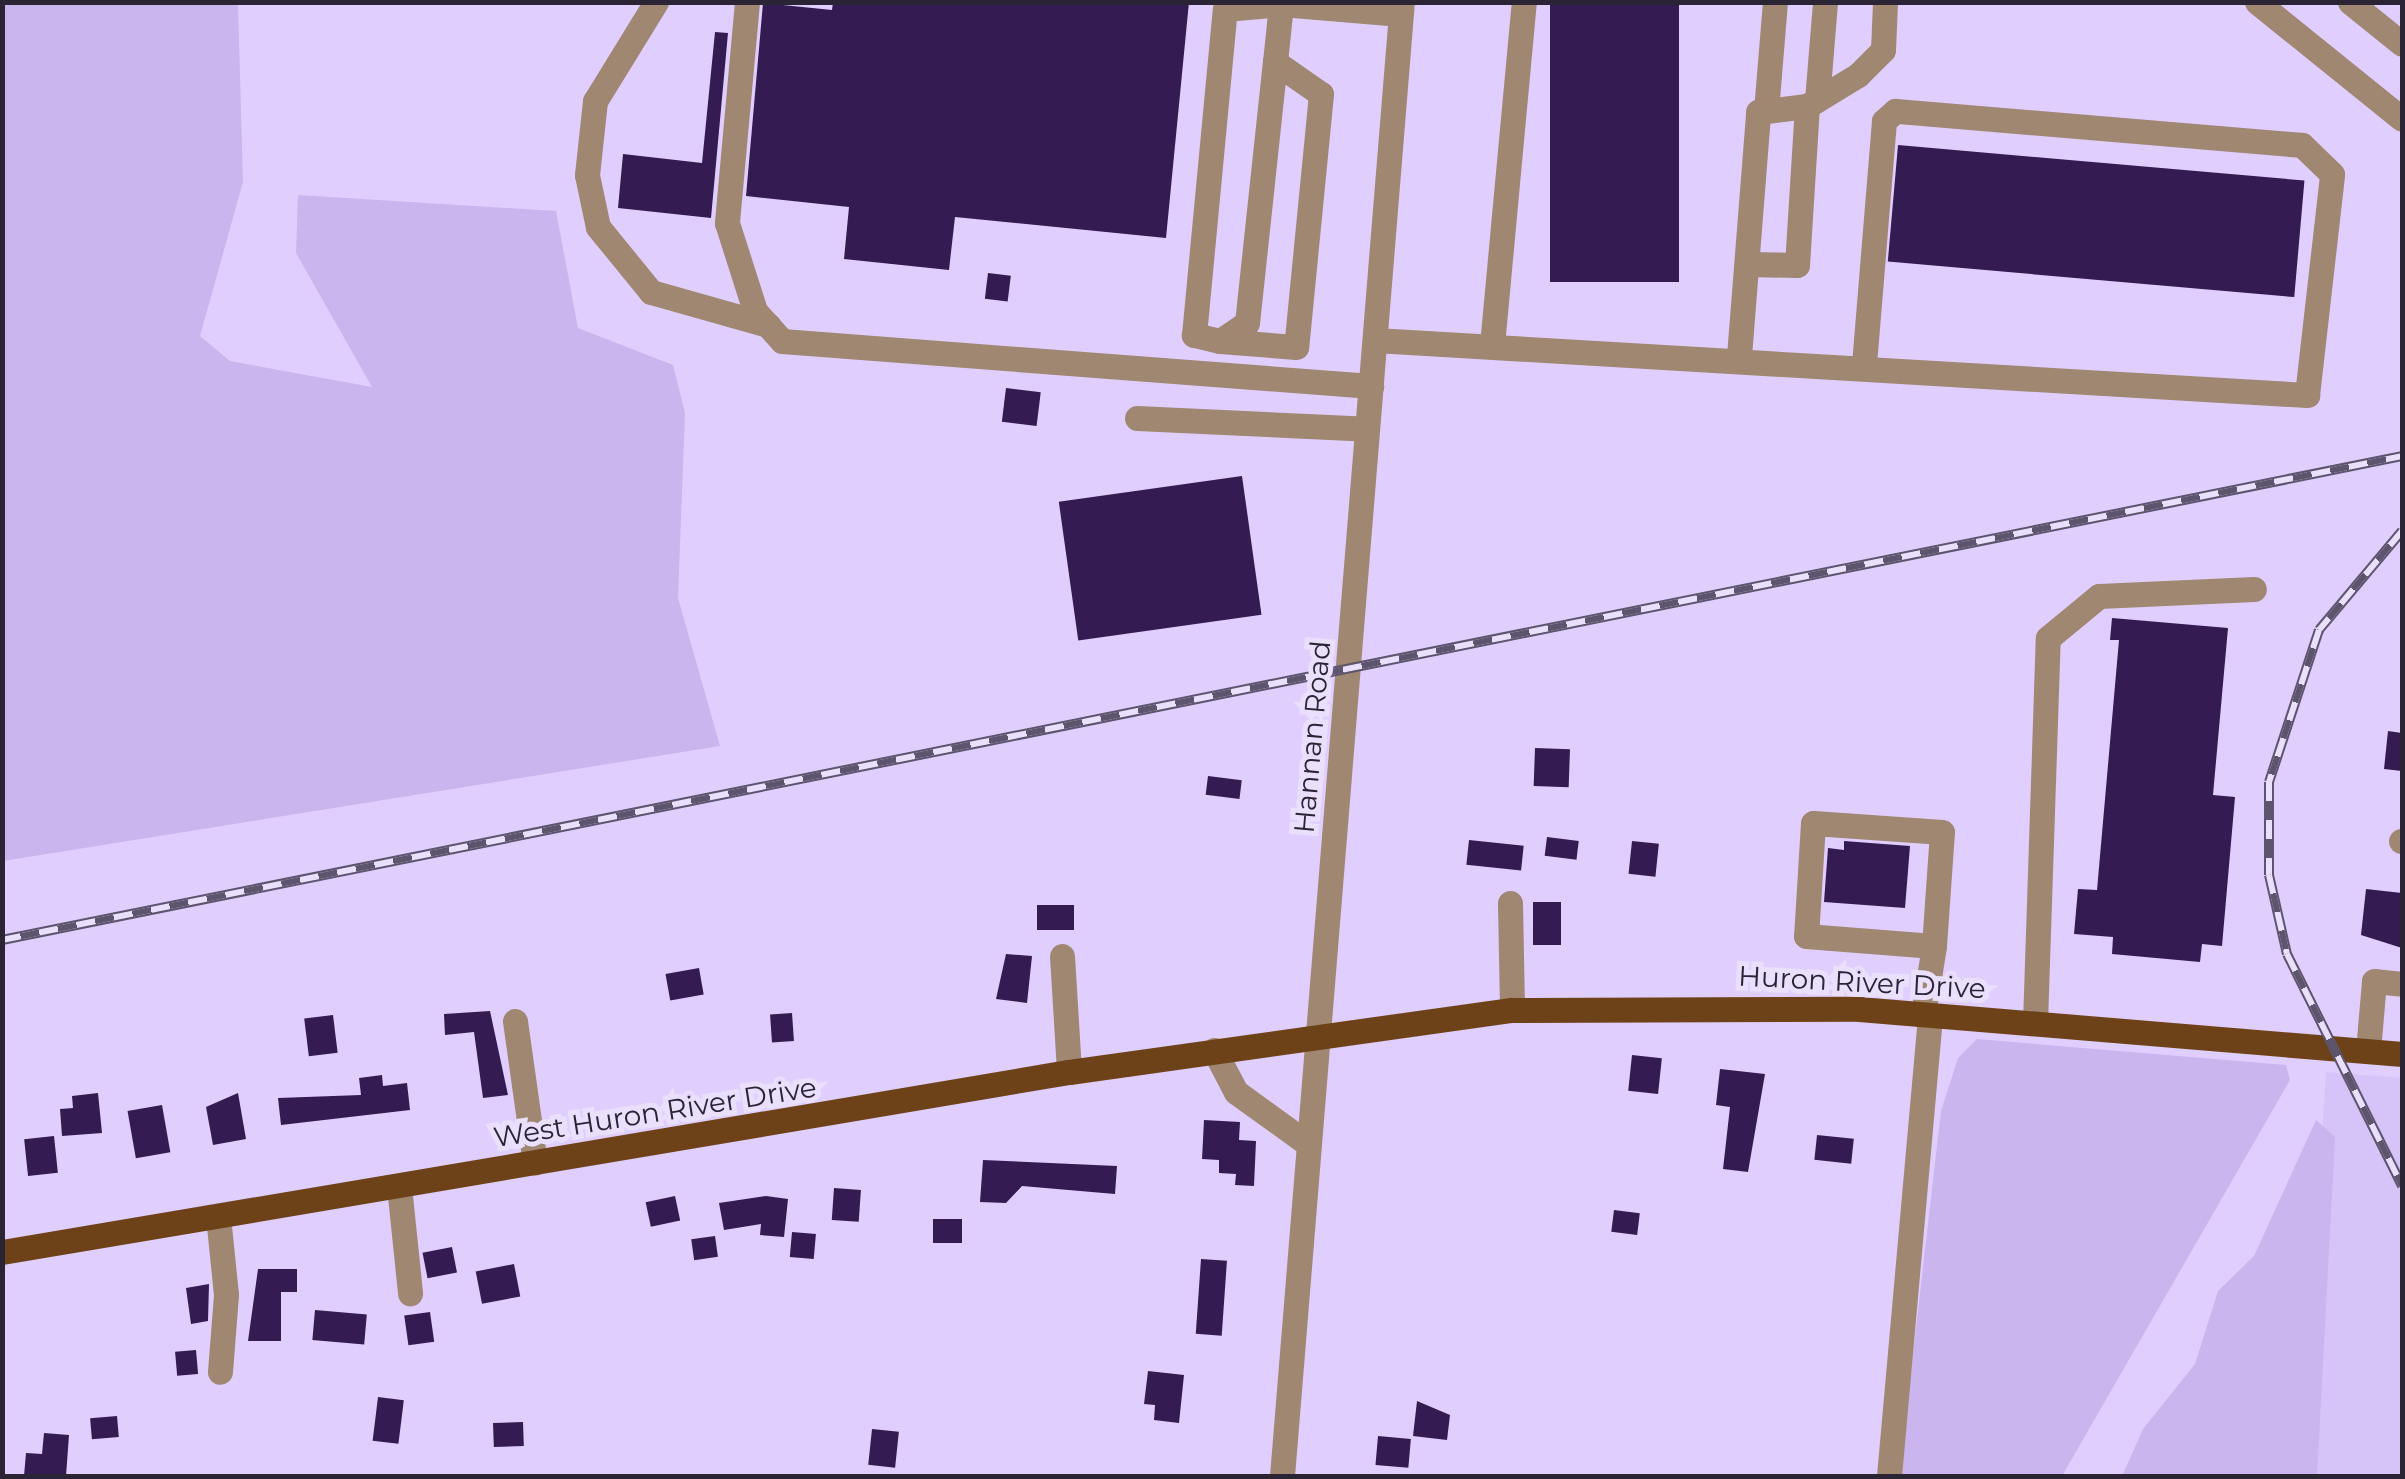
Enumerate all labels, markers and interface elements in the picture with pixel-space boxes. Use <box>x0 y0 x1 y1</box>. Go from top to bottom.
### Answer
street label: Hannan Road <box>1287 639 1337 835</box>
street label: Huron River Drive <box>1737 959 1987 1005</box>
street label: West Huron River Drive <box>491 1070 819 1154</box>

